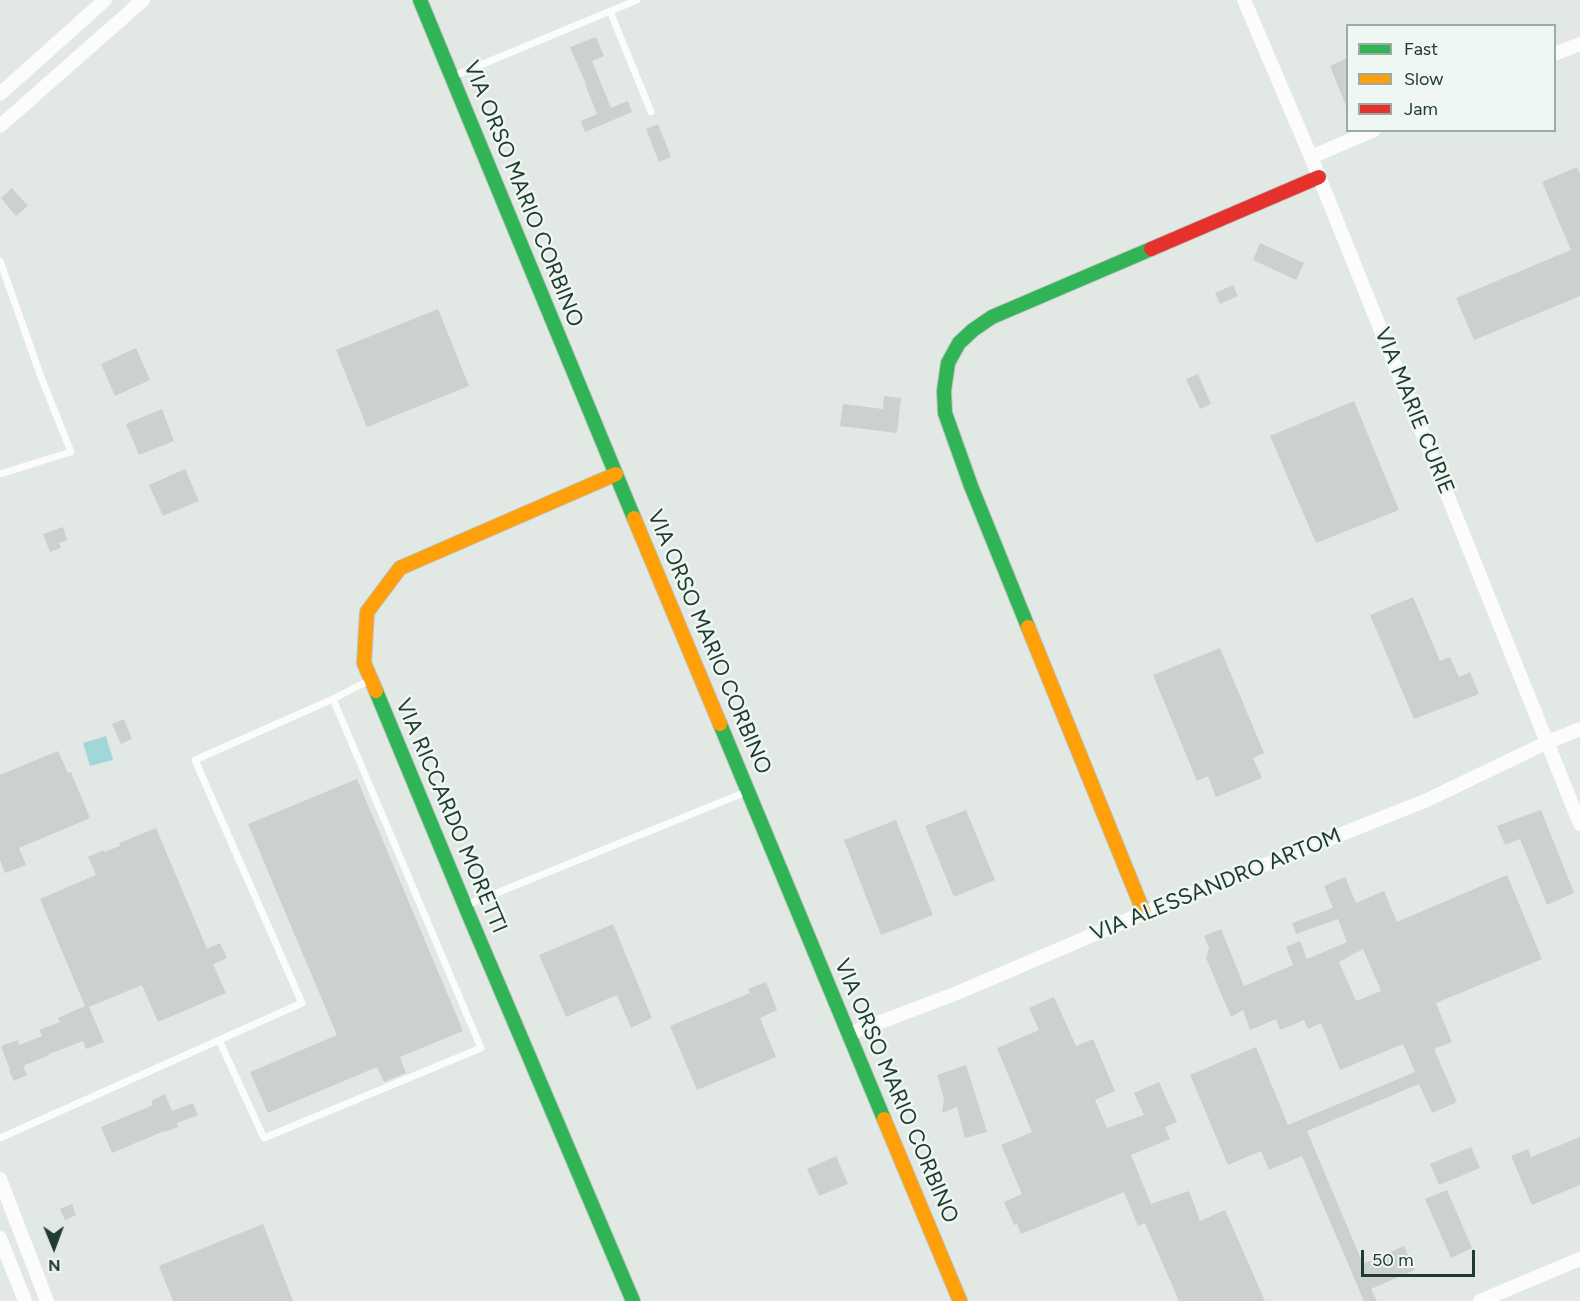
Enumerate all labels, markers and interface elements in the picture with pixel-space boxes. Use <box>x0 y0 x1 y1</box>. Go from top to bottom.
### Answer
legend <box>1346 24 1556 132</box>
text: Fast <box>1404 38 1438 60</box>
street label: VIA ORSO MARIO CORBINO <box>458 57 588 331</box>
text: Slow <box>1404 68 1443 90</box>
text: Jam <box>1404 98 1438 120</box>
street label: VIA MARIE CURIE <box>1369 324 1459 498</box>
street label: VIA ORSO MARIO CORBINO <box>641 506 777 778</box>
street label: VIA RICCARDO MORETTI <box>390 695 512 937</box>
street label: VIA ALESSANDRO ARTOM <box>1087 823 1345 947</box>
street label: VIA ORSO MARIO CORBINO <box>828 955 964 1227</box>
north arrow <box>24 1217 84 1277</box>
scale bar <box>1364 1238 1478 1276</box>
text: 50 m <box>1372 1249 1414 1271</box>
text: N <box>48 1256 61 1275</box>

